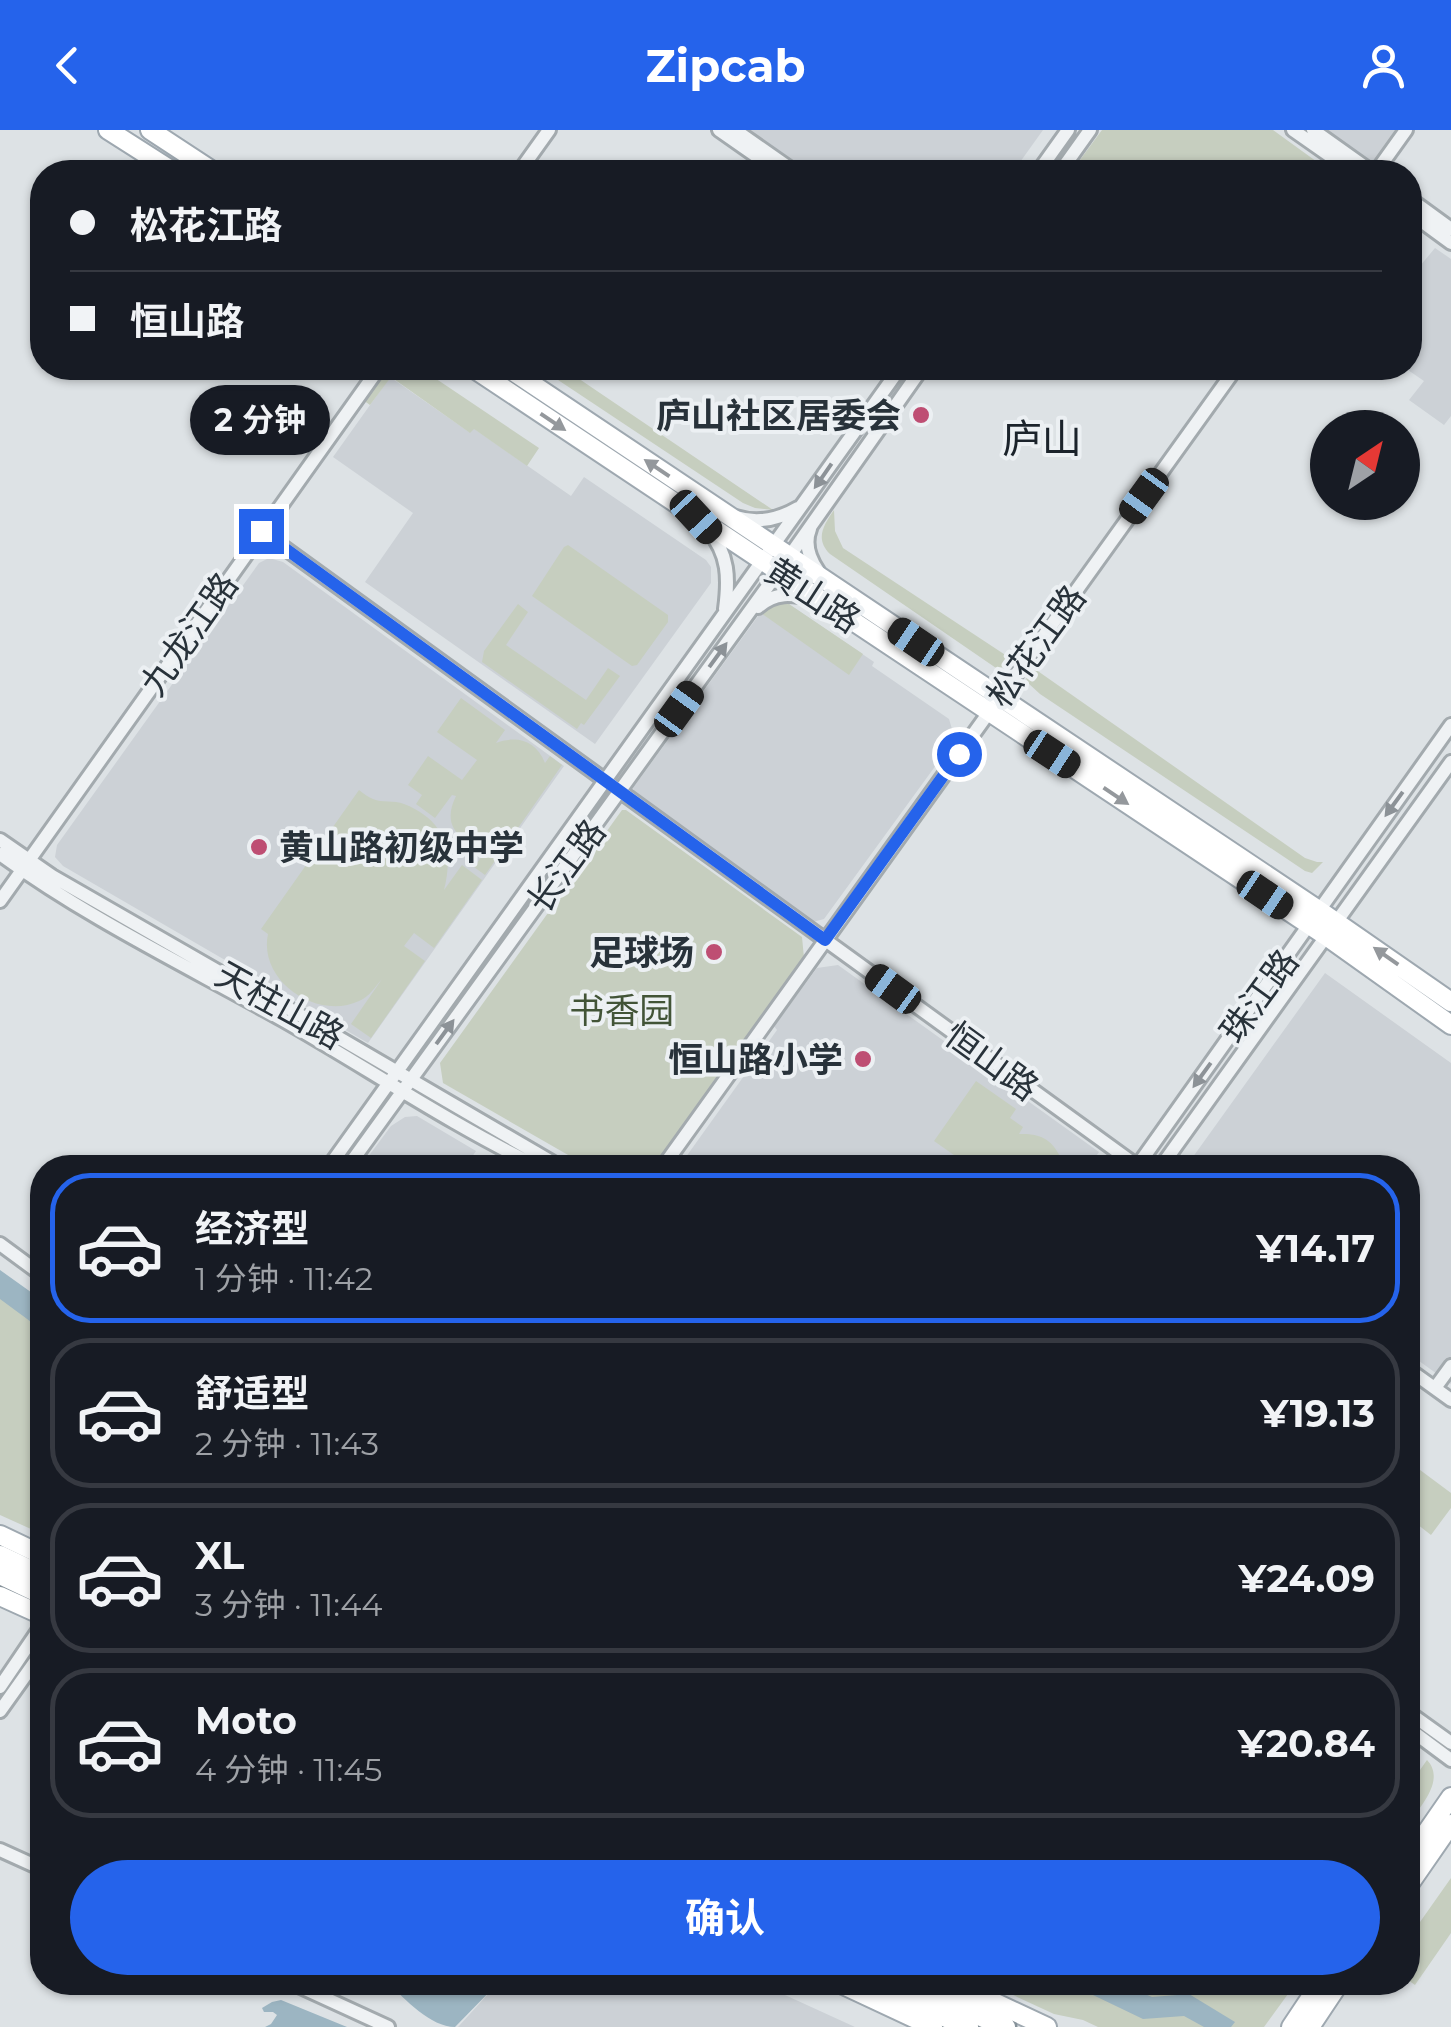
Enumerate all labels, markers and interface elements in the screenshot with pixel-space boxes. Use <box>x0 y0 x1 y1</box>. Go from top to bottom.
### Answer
icon: back <box>40 38 95 93</box>
text: Zipcab <box>645 38 806 93</box>
icon: person <box>1356 38 1411 93</box>
text: 松花江路 <box>130 202 282 249</box>
text: 恒山路 <box>130 298 244 345</box>
callout: 2 分钟 <box>191 386 331 456</box>
place label: 庐山社区居委会 <box>656 394 901 437</box>
text: 2 分钟 <box>214 400 306 439</box>
marker: 庐山社区居委会 <box>910 404 932 426</box>
north arrow <box>1310 410 1420 520</box>
map controls <box>1310 410 1420 520</box>
one-way arrow <box>540 412 567 431</box>
district label: 庐山 <box>1002 414 1082 463</box>
one-way arrow <box>643 459 670 478</box>
one-way arrow <box>814 462 833 489</box>
car <box>1114 463 1174 529</box>
car <box>665 485 727 549</box>
route end <box>239 509 284 554</box>
street label: 黄山路 <box>757 548 869 642</box>
street label: 九龙江路 <box>131 564 247 704</box>
street label: 松花江路 <box>977 577 1095 715</box>
car <box>883 613 949 671</box>
one-way arrow <box>708 642 727 668</box>
car <box>649 676 709 742</box>
car <box>1019 725 1085 783</box>
route start <box>937 732 982 777</box>
one-way arrow <box>1102 786 1129 804</box>
one-way arrow <box>1385 791 1404 817</box>
street label: 长江路 <box>518 811 614 921</box>
place label: 黄山路初级中学 <box>279 826 524 869</box>
marker: 黄山路初级中学 <box>248 836 270 858</box>
car <box>1232 866 1298 924</box>
place label: 足球场 <box>589 931 694 974</box>
marker: 足球场 <box>703 941 725 963</box>
street label: 珠江路 <box>1211 941 1307 1051</box>
one-way arrow <box>1372 947 1399 966</box>
street label: 天柱山路 <box>208 952 352 1058</box>
car <box>860 959 926 1019</box>
park label: 书香园 <box>569 989 675 1032</box>
street label: 恒山路 <box>937 1013 1047 1109</box>
one-way arrow <box>435 1019 454 1045</box>
place label: 恒山路小学 <box>668 1038 843 1081</box>
marker: 恒山路小学 <box>852 1048 874 1070</box>
one-way arrow <box>1193 1062 1212 1088</box>
icon: car <box>75 1203 165 1293</box>
text: 经济型 <box>195 1205 309 1252</box>
text: ¥14.17 <box>1256 1225 1375 1272</box>
text: 1 分钟 · 11:42 <box>195 1259 373 1298</box>
icon: car <box>75 1368 165 1458</box>
text: 舒适型 <box>195 1370 309 1417</box>
text: ¥19.13 <box>1261 1390 1375 1437</box>
text: 2 分钟 · 11:43 <box>195 1424 379 1463</box>
text: XL <box>195 1532 244 1579</box>
icon: car <box>75 1533 165 1623</box>
text: ¥24.09 <box>1239 1555 1375 1602</box>
text: 3 分钟 · 11:44 <box>195 1585 382 1624</box>
text: Moto <box>195 1697 297 1744</box>
icon: car <box>75 1698 165 1788</box>
text: ¥20.84 <box>1238 1720 1375 1767</box>
text: 4 分钟 · 11:45 <box>195 1750 382 1789</box>
button: 确认 <box>70 1860 1380 1975</box>

